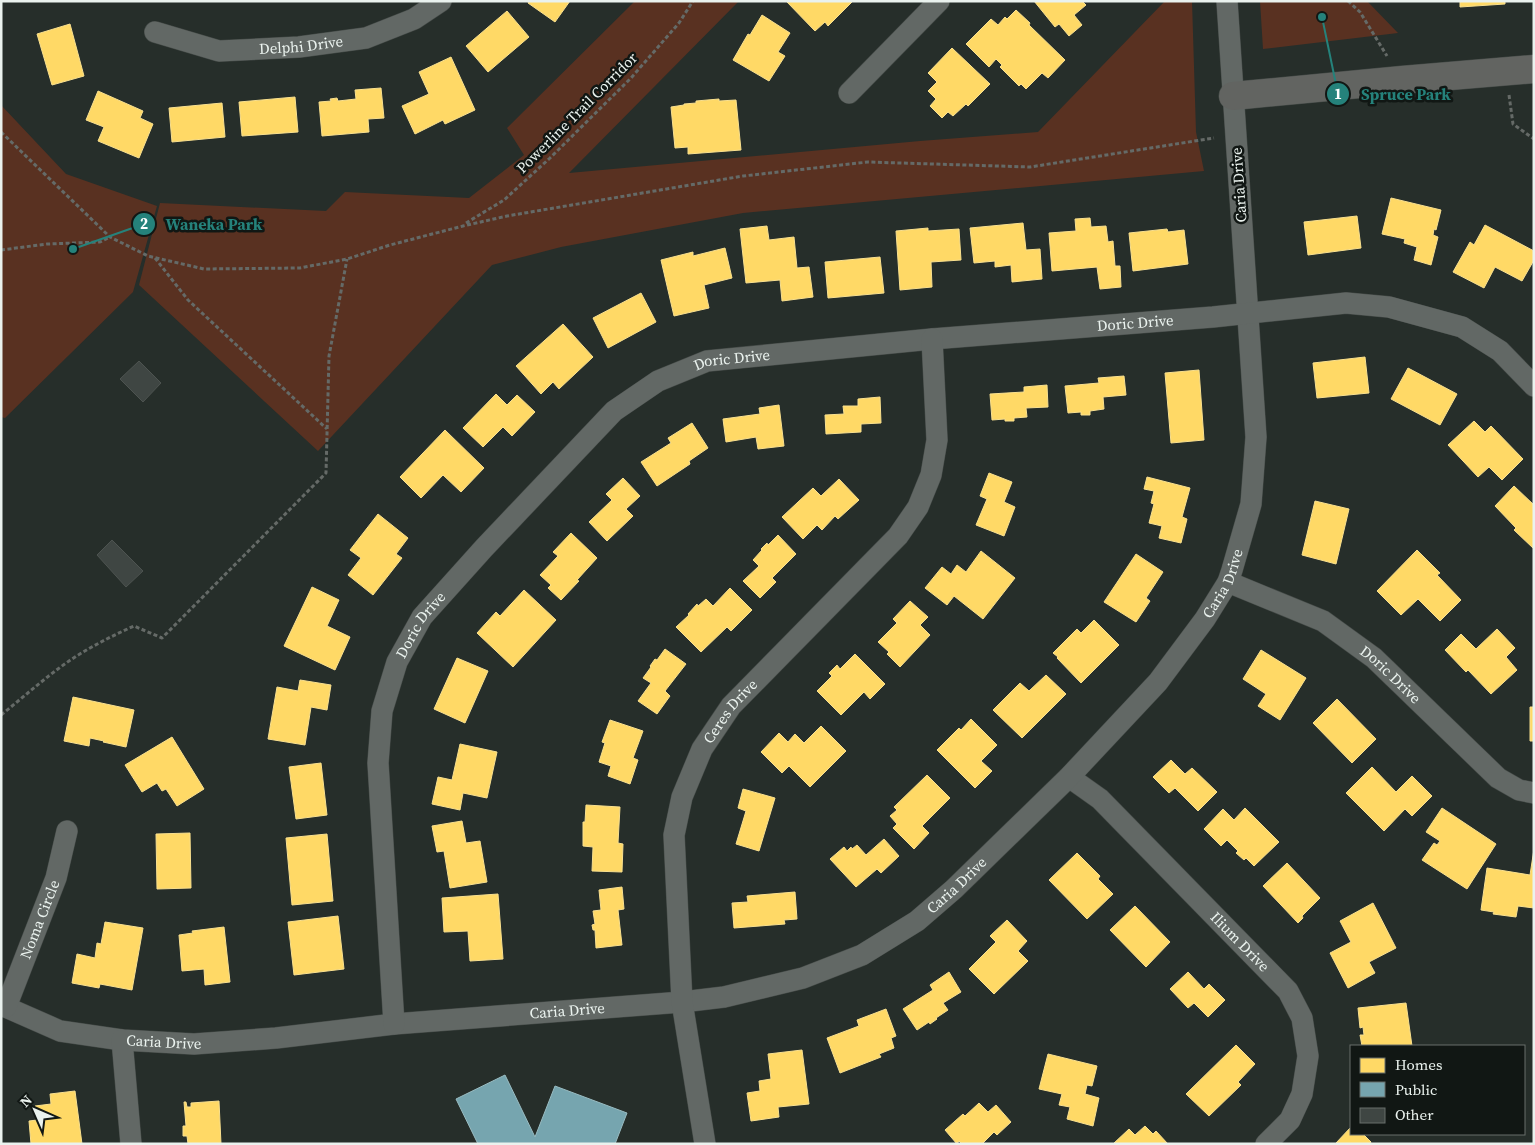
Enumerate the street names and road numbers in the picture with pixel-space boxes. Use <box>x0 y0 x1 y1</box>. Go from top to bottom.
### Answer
street label: Delphi Drive <box>259 30 344 59</box>
street label: Powerline Trail Corridor <box>511 47 642 178</box>
street label: Caria Drive <box>1225 146 1252 223</box>
street label: Doric Drive <box>1096 309 1175 336</box>
street label: Doric Drive <box>690 344 771 375</box>
street label: Caria Drive <box>1197 546 1248 622</box>
street label: Doric Drive <box>390 586 450 662</box>
street label: Doric Drive <box>1356 640 1426 708</box>
street label: Ceres Drive <box>698 674 762 748</box>
street label: Caria Drive <box>922 852 991 918</box>
street label: Noma Circle <box>15 876 64 962</box>
street label: Ilium Drive <box>1206 907 1275 976</box>
street label: Caria Drive <box>529 997 606 1024</box>
street label: Caria Drive <box>126 1029 202 1054</box>

